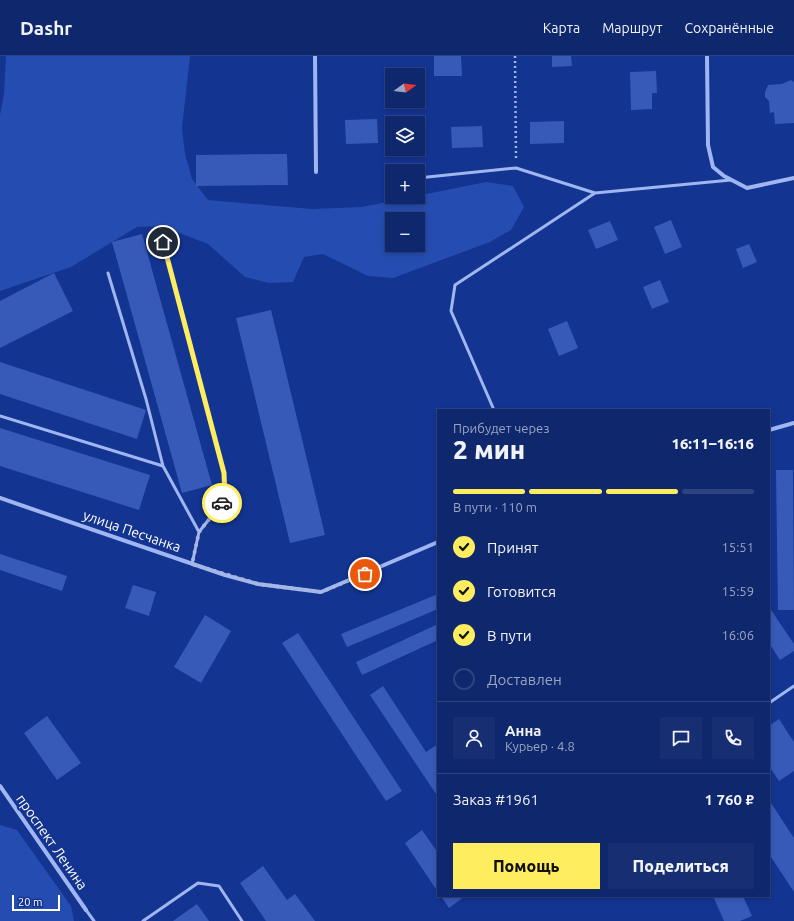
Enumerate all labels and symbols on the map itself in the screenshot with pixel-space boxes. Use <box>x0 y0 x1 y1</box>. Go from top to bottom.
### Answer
north arrow <box>385 68 425 108</box>
pin <box>146 225 180 259</box>
courier <box>202 483 242 523</box>
street label: улица Песчанка <box>81 507 183 555</box>
pin <box>348 557 382 591</box>
street label: проспект Ленина <box>13 791 91 893</box>
scale bar <box>12 893 60 912</box>

